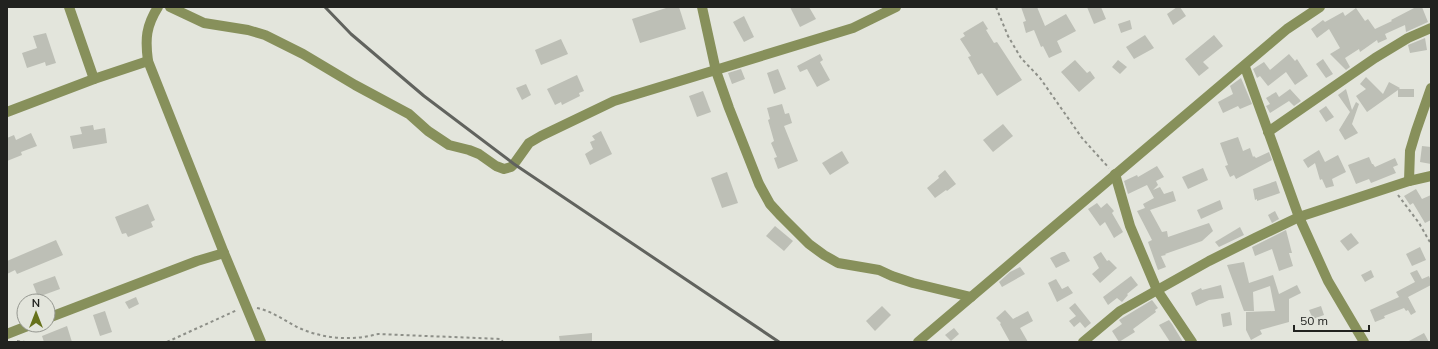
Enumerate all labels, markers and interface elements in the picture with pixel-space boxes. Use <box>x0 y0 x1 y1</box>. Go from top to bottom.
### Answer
north arrow <box>16 293 56 333</box>
text: N <box>32 296 40 310</box>
scale bar <box>1294 307 1369 333</box>
text: 50 m <box>1300 313 1328 328</box>

